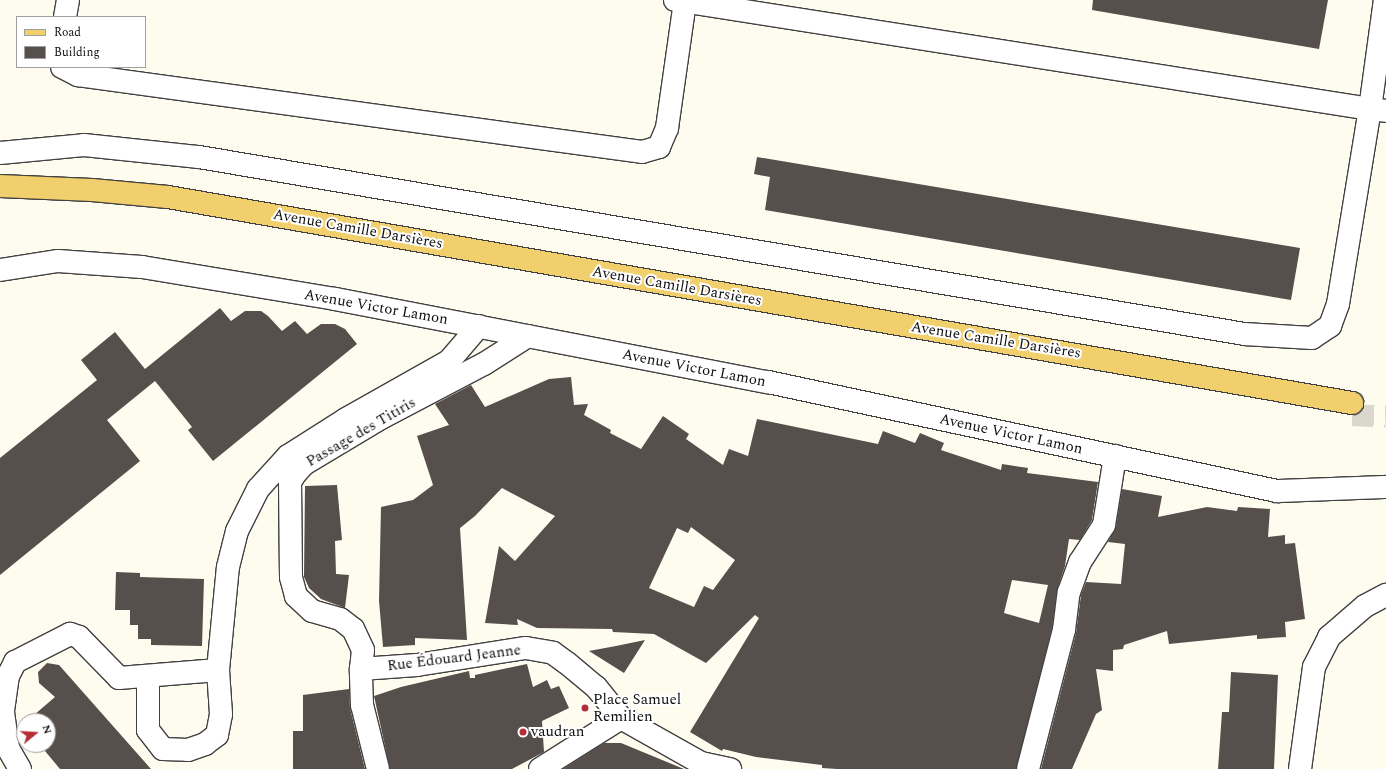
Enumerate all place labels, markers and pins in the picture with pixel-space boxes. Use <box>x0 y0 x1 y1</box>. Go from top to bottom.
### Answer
place label: Place Samuel Remilien <box>593 690 681 725</box>
marker: Place Samuel Remilien <box>580 703 590 713</box>
place label: vaudran <box>531 723 585 741</box>
marker: vaudran <box>518 727 528 737</box>

